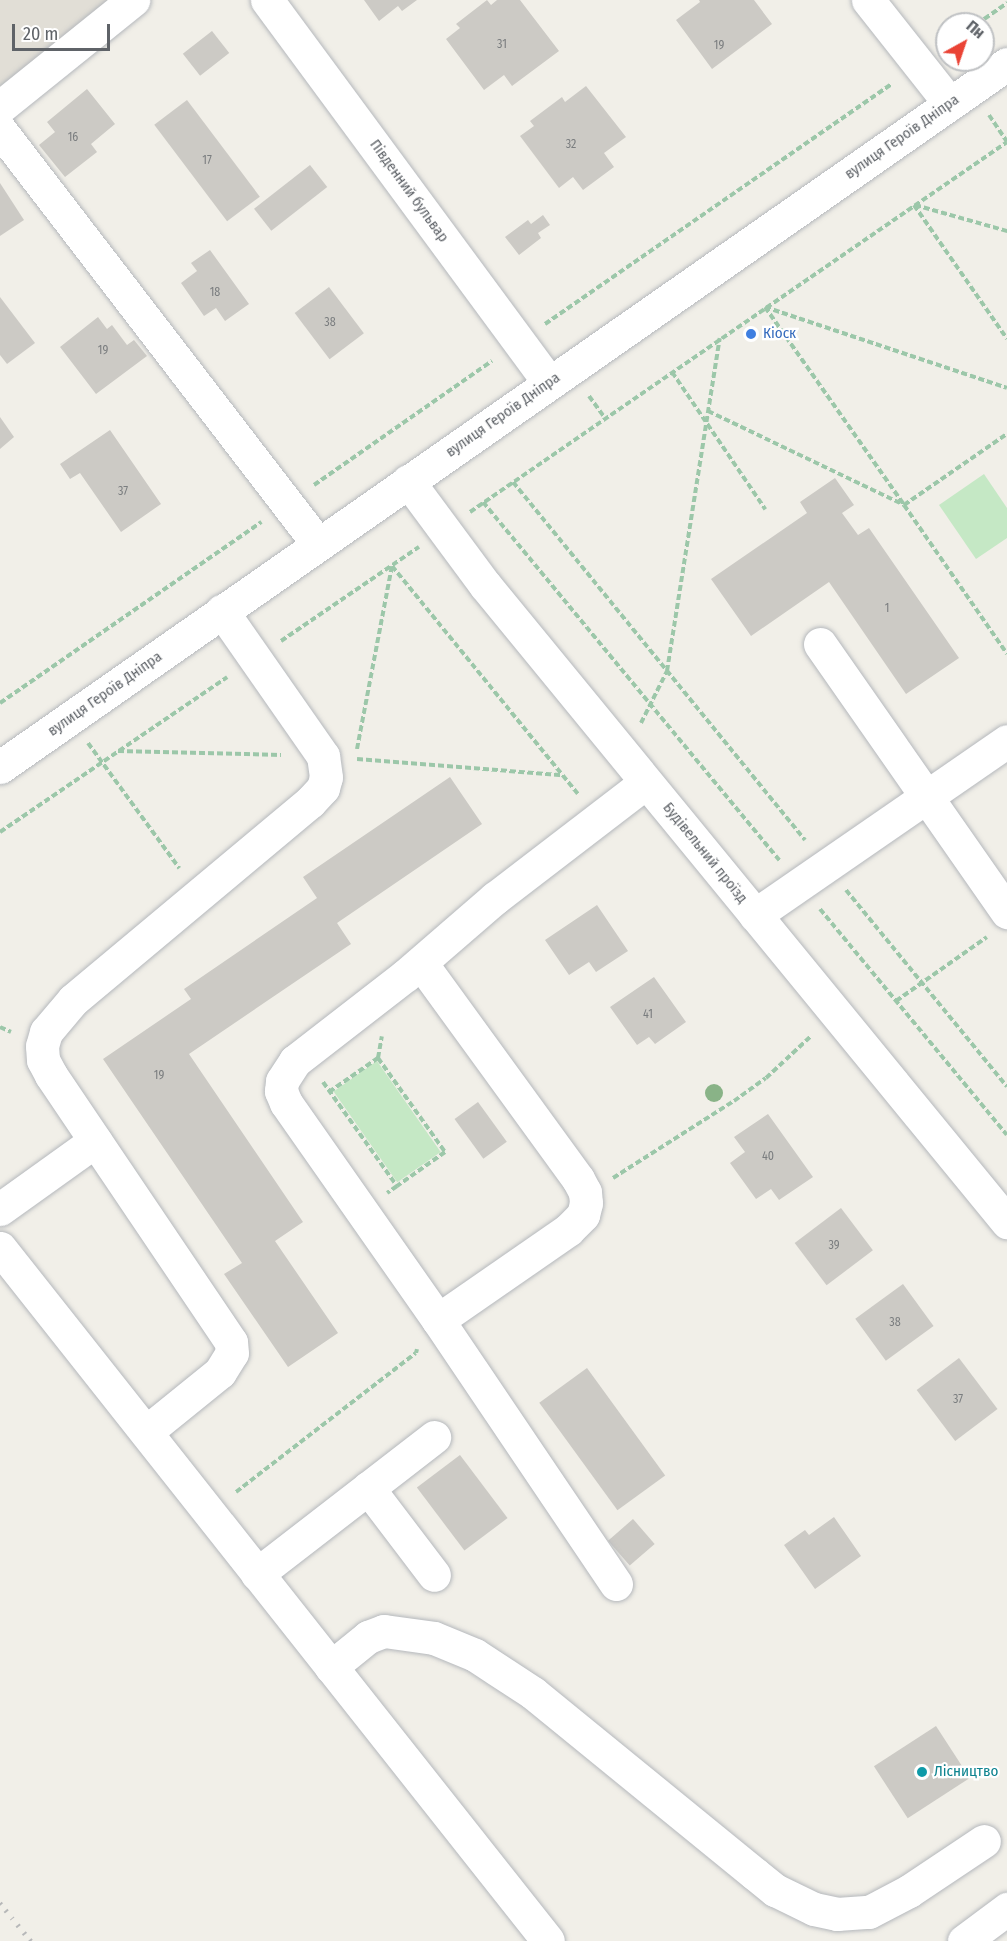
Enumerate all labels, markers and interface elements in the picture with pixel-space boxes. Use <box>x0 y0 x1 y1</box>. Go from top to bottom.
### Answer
scale bar <box>15 12 112 50</box>
north arrow <box>935 12 995 72</box>
text: Пн <box>963 16 989 42</box>
text: 20 m <box>23 23 58 45</box>
house number: 31 <box>497 38 507 52</box>
house number: 19 <box>714 39 724 53</box>
street label: вулиця Героїв Дніпра <box>841 91 963 183</box>
house number: 16 <box>68 131 78 145</box>
street label: Південний бульвар <box>366 136 452 246</box>
house number: 32 <box>566 138 576 152</box>
house number: 17 <box>202 154 212 168</box>
house number: 18 <box>210 286 220 300</box>
house number: 38 <box>324 316 336 330</box>
place label: Кіоск <box>763 325 796 343</box>
marker: Кіоск <box>744 327 758 341</box>
house number: 19 <box>98 344 108 358</box>
street label: вулиця Героїв Дніпра <box>442 369 564 461</box>
house number: 37 <box>118 485 128 499</box>
house number: 1 <box>885 602 889 616</box>
street label: вулиця Героїв Дніпра <box>44 648 166 740</box>
street label: Будівельний проїзд <box>659 799 751 907</box>
house number: 41 <box>643 1008 653 1022</box>
house number: 19 <box>154 1069 164 1083</box>
house number: 40 <box>762 1150 774 1164</box>
house number: 39 <box>828 1239 840 1253</box>
house number: 38 <box>889 1316 901 1330</box>
house number: 37 <box>953 1393 963 1407</box>
place label: Лісництво <box>934 1763 998 1781</box>
marker: Лісництво <box>915 1765 929 1779</box>

